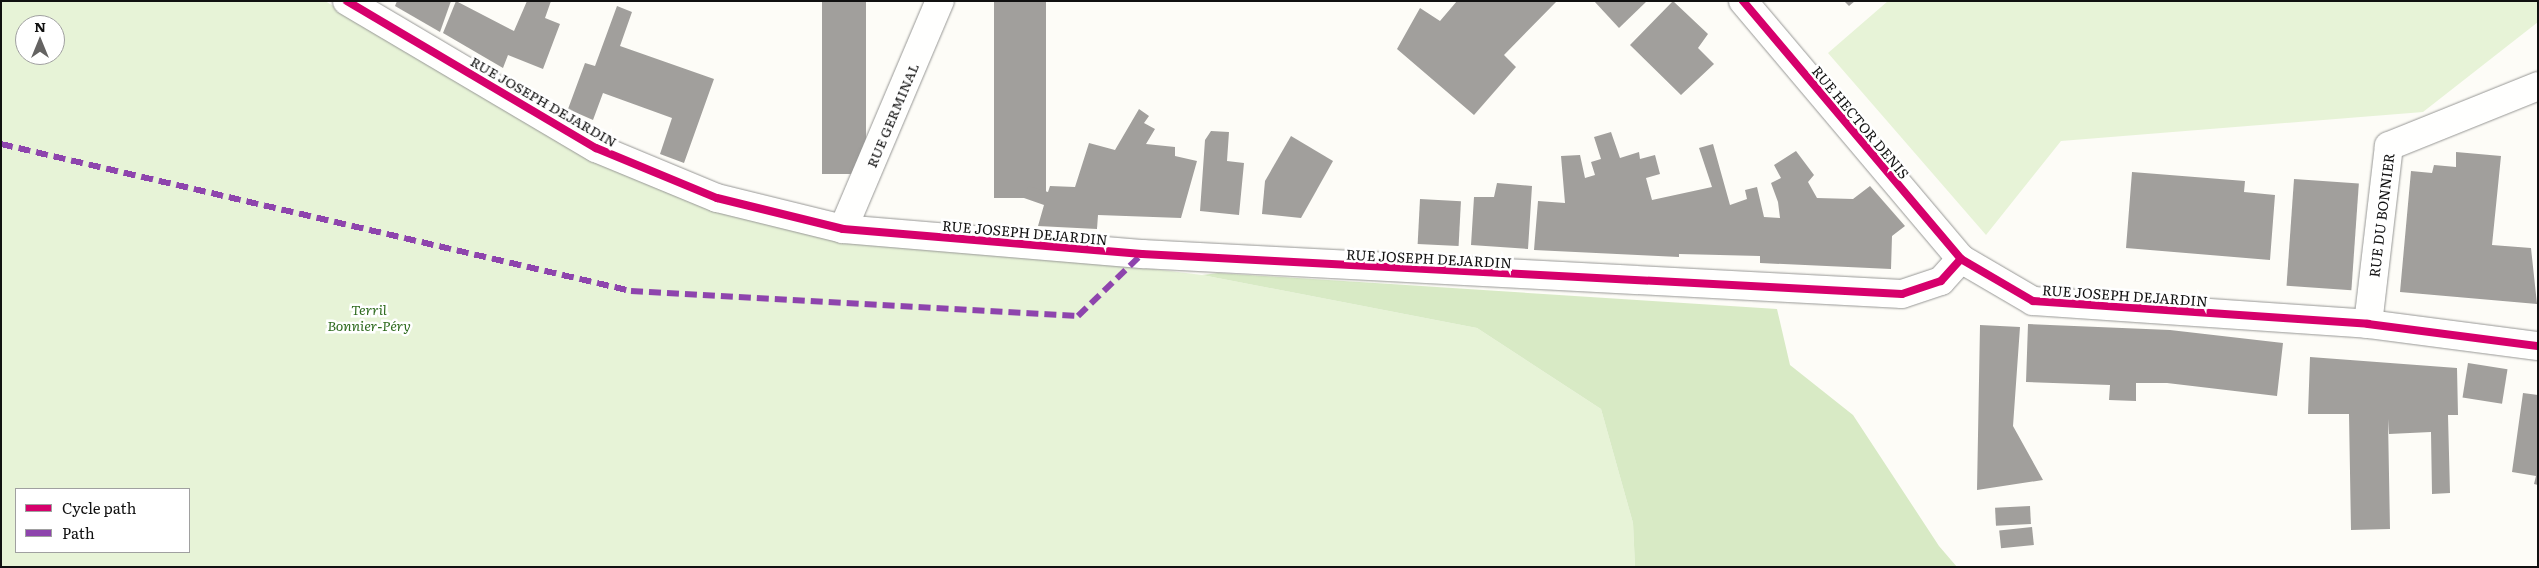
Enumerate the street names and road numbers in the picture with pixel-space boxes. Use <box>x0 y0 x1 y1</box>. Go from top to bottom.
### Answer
street label: RUE JOSEPH DEJARDIN <box>468 52 620 150</box>
street label: RUE GERMINAL <box>862 60 922 170</box>
street label: RUE HECTOR DENIS <box>1809 62 1913 182</box>
street label: RUE DU BONNIER <box>2365 152 2397 278</box>
street label: RUE JOSEPH DEJARDIN <box>942 216 1108 248</box>
street label: RUE JOSEPH DEJARDIN <box>1346 245 1512 271</box>
street label: RUE JOSEPH DEJARDIN <box>2042 281 2208 309</box>

